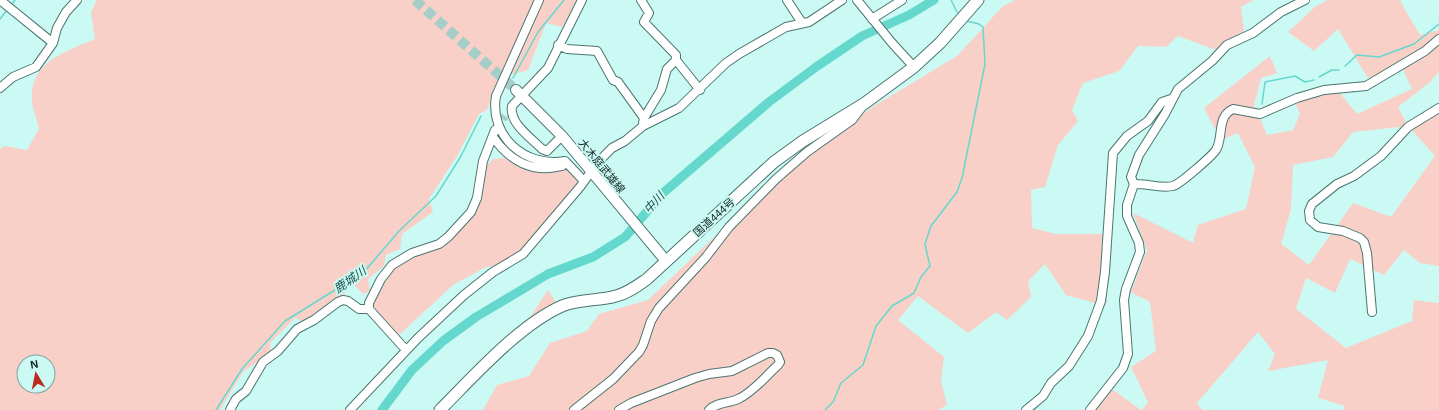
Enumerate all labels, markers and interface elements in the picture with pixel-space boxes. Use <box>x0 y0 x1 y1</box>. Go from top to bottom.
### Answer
street label: 大木庭武雄線 <box>577 137 627 195</box>
water label: 中川 <box>641 188 669 217</box>
street label: 国道444号 <box>691 195 737 239</box>
water label: 鹿城川 <box>331 263 370 296</box>
north arrow <box>16 354 56 394</box>
text: N <box>29 358 39 371</box>

